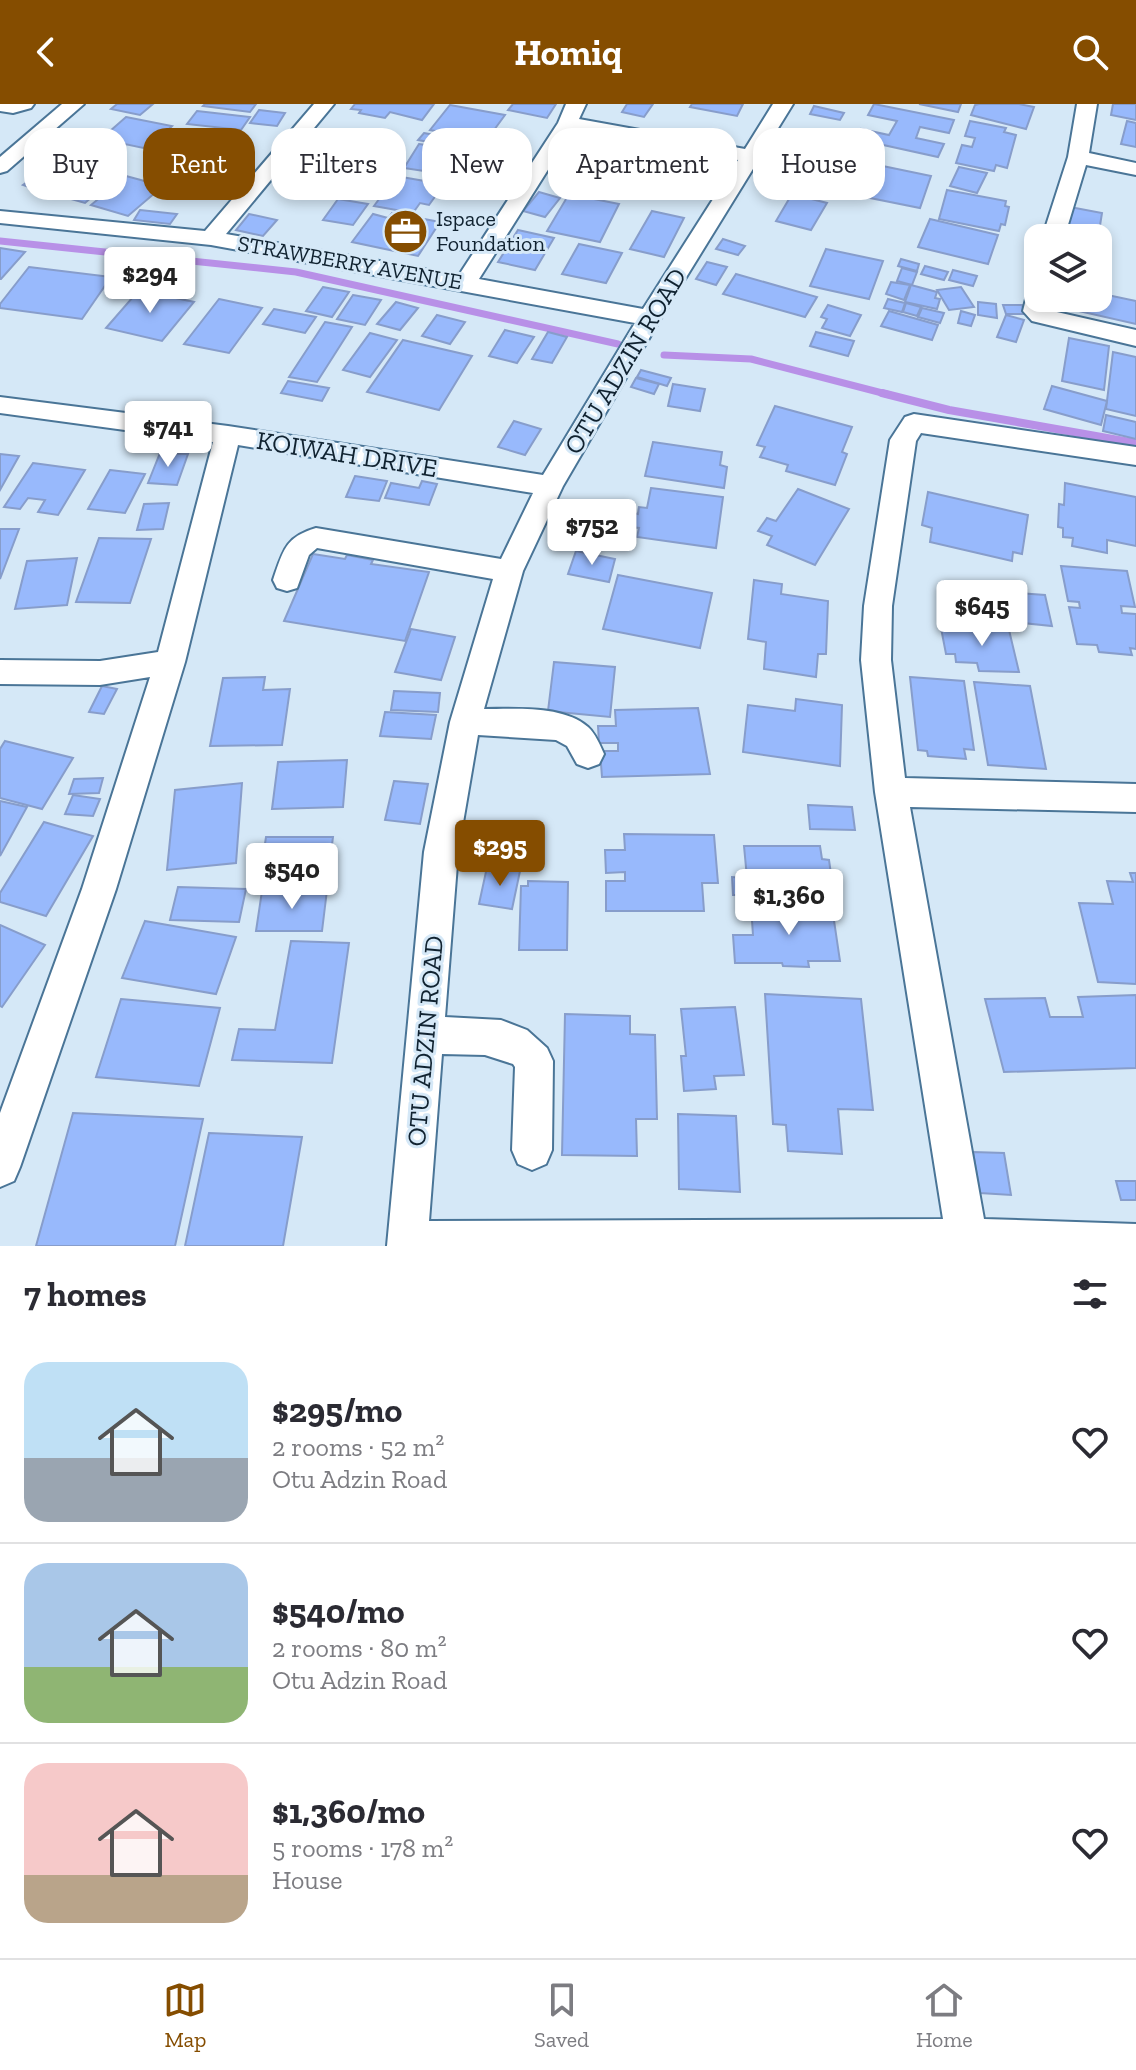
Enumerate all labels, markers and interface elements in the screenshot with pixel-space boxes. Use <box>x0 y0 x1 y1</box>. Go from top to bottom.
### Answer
icon: back <box>24 30 68 74</box>
icon: search <box>1068 30 1112 74</box>
text: Homiq <box>514 31 622 74</box>
chip: Buy <box>24 128 127 200</box>
chip: Rent <box>143 128 255 200</box>
chip: Filters <box>271 128 406 200</box>
chip: New <box>422 128 532 200</box>
chip: Apartment <box>548 128 737 200</box>
chip: House <box>753 128 885 200</box>
place label: Ispace Foundation <box>436 205 545 257</box>
office icon: Ispace Foundation <box>381 207 429 255</box>
map controls <box>1024 224 1112 312</box>
button: layers <box>1024 224 1112 312</box>
street label: STRAWBERRY AVENUE <box>236 229 464 296</box>
pin: $294 <box>103 247 197 315</box>
text: $294 <box>122 257 178 289</box>
street label: OTU ADZIN ROAD <box>557 262 693 460</box>
pin: $741 <box>121 401 215 469</box>
text: $741 <box>143 411 193 443</box>
street label: KOIWAH DRIVE <box>254 424 440 484</box>
pin: $752 <box>545 499 639 567</box>
text: $752 <box>565 509 619 541</box>
pin: $645 <box>935 580 1029 648</box>
text: $645 <box>954 590 1010 622</box>
pin: $295 <box>453 820 547 888</box>
text: $295 <box>473 830 527 862</box>
pin: $540 <box>245 843 339 911</box>
text: $540 <box>264 853 320 885</box>
pin: $1,360 <box>724 869 854 937</box>
text: $1,360 <box>753 879 825 911</box>
street label: OTU ADZIN ROAD <box>400 934 450 1148</box>
icon: filters <box>1068 1272 1112 1316</box>
text: 7 homes <box>24 1274 147 1315</box>
text: $295/mo <box>272 1390 402 1431</box>
icon: home <box>88 1394 184 1490</box>
icon: heart <box>1068 1420 1112 1464</box>
text: 2 rooms · 52 m² <box>272 1431 444 1463</box>
text: Otu Adzin Road <box>272 1463 447 1495</box>
text: $540/mo <box>272 1591 404 1632</box>
icon: home <box>88 1595 184 1691</box>
icon: heart <box>1068 1621 1112 1665</box>
text: 2 rooms · 80 m² <box>272 1632 447 1664</box>
text: Otu Adzin Road <box>272 1664 447 1696</box>
text: $1,360/mo <box>272 1791 425 1832</box>
icon: home <box>88 1795 184 1891</box>
icon: heart <box>1068 1821 1112 1865</box>
text: 5 rooms · 178 m² <box>272 1832 453 1864</box>
text: House <box>272 1864 343 1896</box>
tab: Map <box>163 1978 207 2053</box>
tab: Saved <box>534 1978 589 2053</box>
tab: Home <box>916 1978 973 2053</box>

